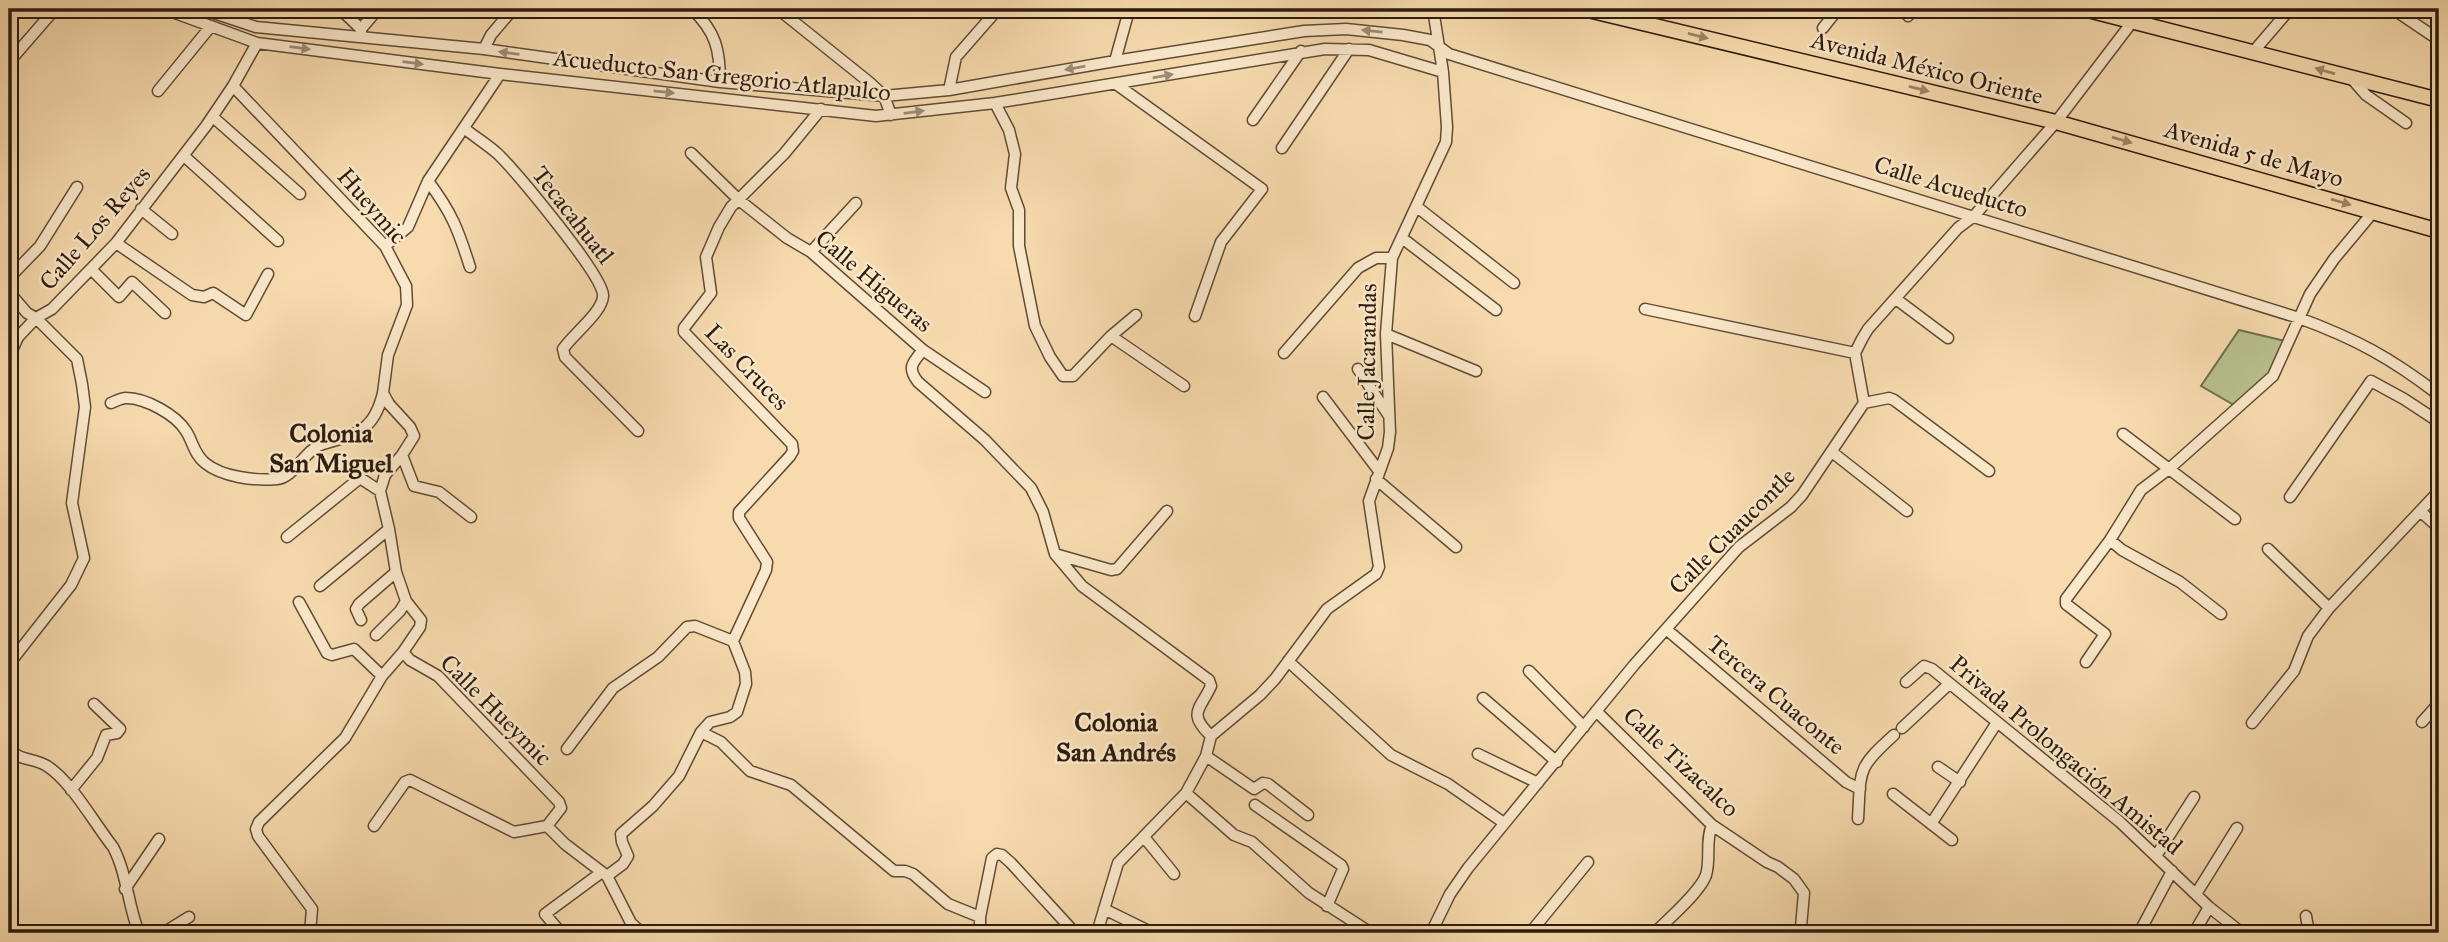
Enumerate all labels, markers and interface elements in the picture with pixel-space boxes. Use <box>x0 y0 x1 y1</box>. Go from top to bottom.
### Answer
street label: Avenida México Oriente <box>1807 24 2046 111</box>
one-way arrow <box>1361 26 1383 37</box>
one-way arrow <box>1687 31 1709 42</box>
street label: Acueducto San Gregorio Atlapulco <box>551 42 892 108</box>
one-way arrow <box>289 43 311 54</box>
one-way arrow <box>498 47 520 58</box>
one-way arrow <box>402 57 424 68</box>
one-way arrow <box>1063 63 1085 74</box>
one-way arrow <box>2315 66 2336 76</box>
one-way arrow <box>1152 70 1174 81</box>
one-way arrow <box>1908 84 1930 95</box>
one-way arrow <box>653 86 675 97</box>
one-way arrow <box>903 107 925 118</box>
street label: Avenida 5 de Mayo <box>2160 114 2347 194</box>
one-way arrow <box>2111 136 2132 146</box>
street label: Calle Acueducto <box>1870 149 2032 225</box>
street label: Calle Los Reyes <box>33 160 157 296</box>
street label: Tecacahuatl <box>525 160 621 270</box>
street label: Hueymic <box>331 162 413 250</box>
one-way arrow <box>2330 197 2351 207</box>
street label: Calle Higueras <box>809 223 939 339</box>
street label: Calle Jacarandas <box>1351 283 1383 441</box>
street label: Las Cruces <box>698 317 796 417</box>
district label: Colonia San Miguel <box>269 417 394 480</box>
street label: Calle Cuaucontle <box>1662 461 1802 601</box>
street label: Tercera Cuaconte <box>1701 629 1851 761</box>
street label: Calle Hueymic <box>434 648 558 772</box>
street label: Privada Prolongación Amistad <box>1943 649 2189 861</box>
street label: Calle Tizacalco <box>1617 701 1745 823</box>
district label: Colonia San Andrés <box>1056 706 1177 768</box>

